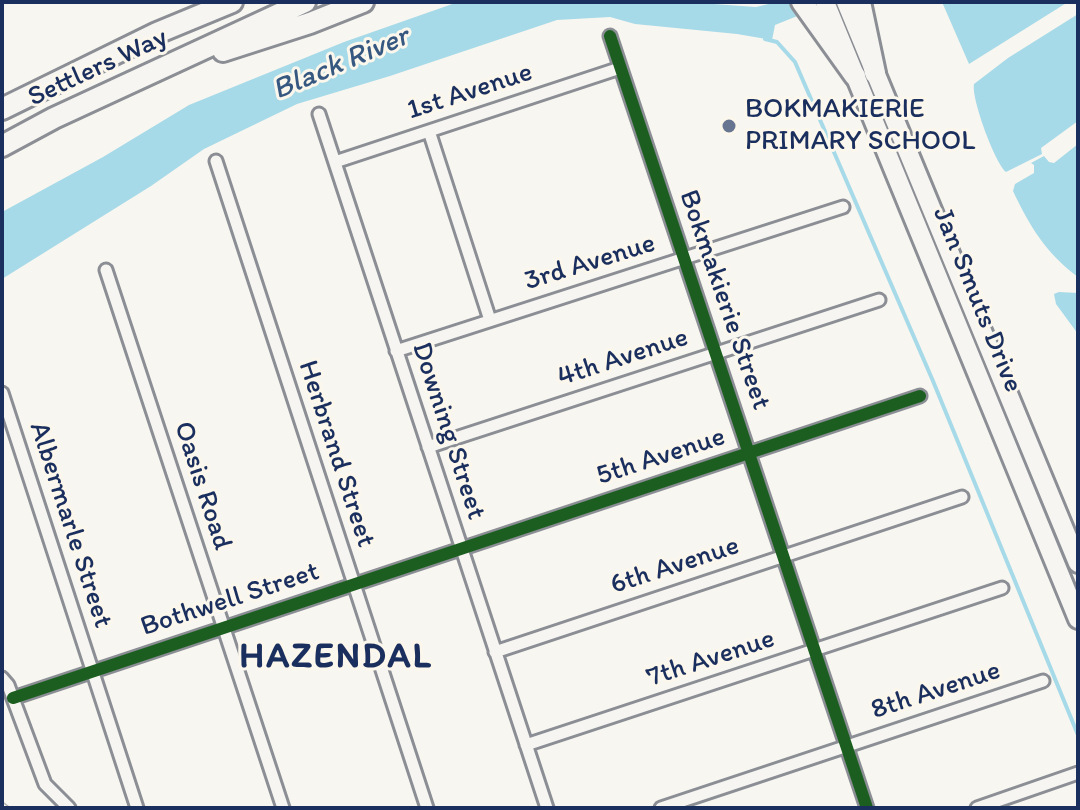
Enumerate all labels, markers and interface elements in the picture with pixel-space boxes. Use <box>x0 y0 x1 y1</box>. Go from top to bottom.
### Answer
water label: Black River <box>267 19 415 109</box>
street label: Settlers Way <box>23 21 173 115</box>
street label: 1st Avenue <box>403 56 537 128</box>
place label: BOKMAKIERIE PRIMARY SCHOOL <box>745 93 975 159</box>
marker: BOKMAKIERIE PRIMARY SCHOOL <box>720 117 738 135</box>
street label: Bokmakierie Street <box>671 186 777 414</box>
street label: Jan Smuts Drive <box>925 202 1029 398</box>
street label: 3rd Avenue <box>520 227 660 299</box>
street label: 4th Avenue <box>553 321 693 395</box>
street label: Downing Street <box>404 338 492 524</box>
street label: Herbrand Street <box>290 356 382 552</box>
street label: Oasis Road <box>165 417 239 555</box>
street label: Albermarle Street <box>21 418 119 632</box>
street label: 5th Avenue <box>592 420 730 494</box>
street label: 6th Avenue <box>606 529 744 603</box>
street label: Bothwell Street <box>137 555 323 645</box>
street label: 7th Avenue <box>643 623 779 695</box>
district label: HAZENDAL <box>239 636 433 680</box>
street label: 8th Avenue <box>867 654 1005 728</box>

